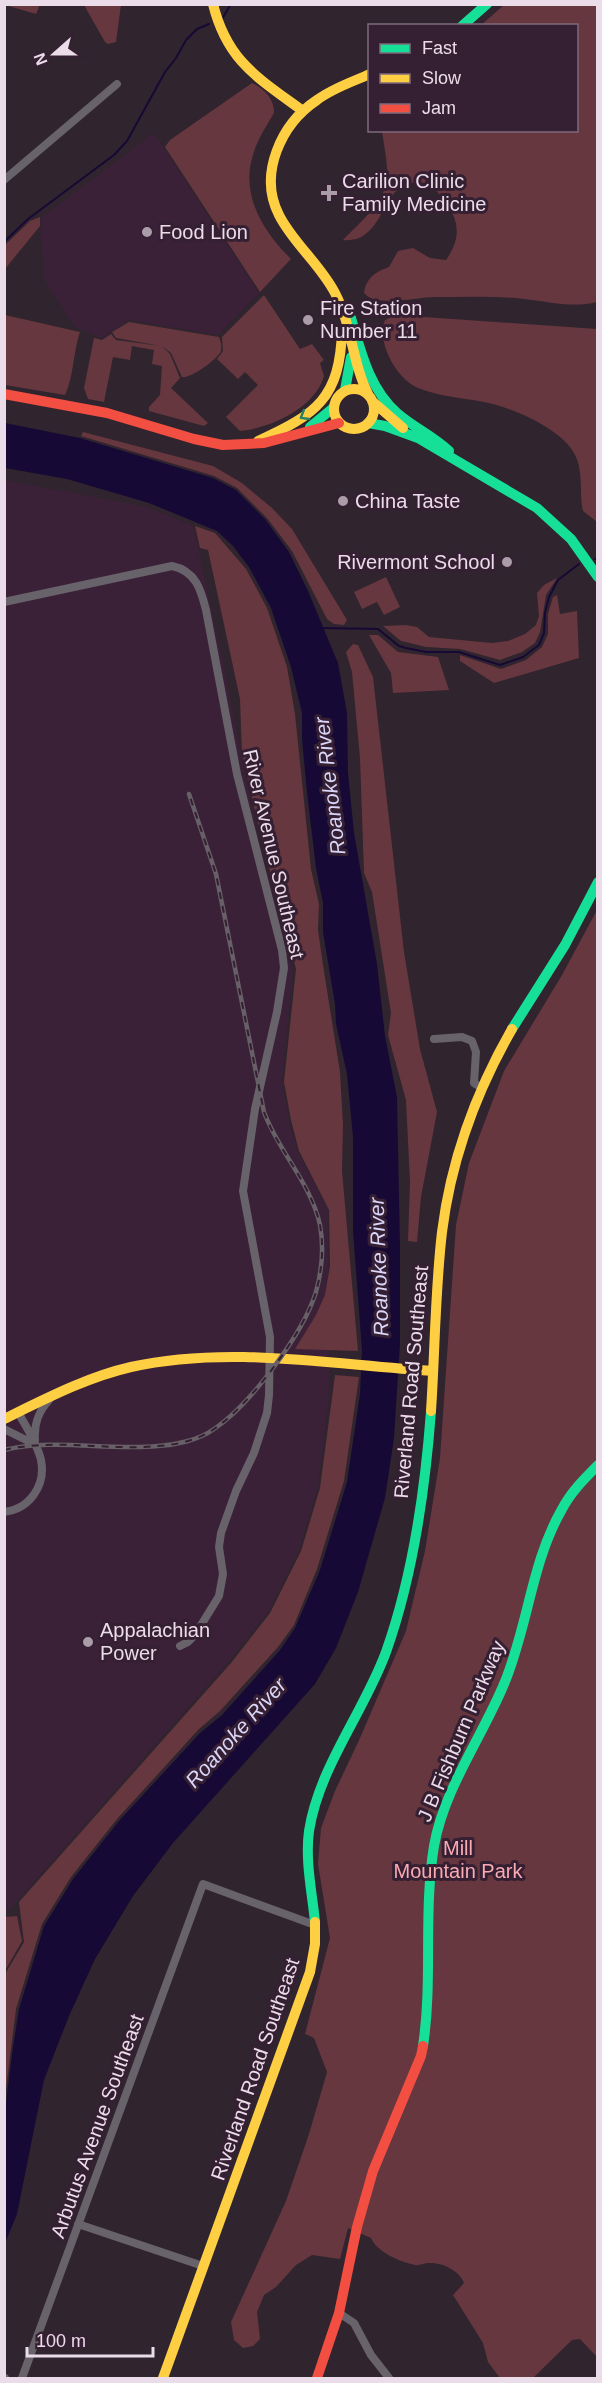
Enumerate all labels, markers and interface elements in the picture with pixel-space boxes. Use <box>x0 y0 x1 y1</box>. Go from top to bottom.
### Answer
north arrow <box>24 24 84 84</box>
legend <box>368 24 578 132</box>
text: Fast <box>422 38 457 58</box>
text: N <box>30 51 50 68</box>
text: Slow <box>422 68 462 88</box>
text: Jam <box>422 98 456 118</box>
place label: Carilion Clinic Family Medicine <box>342 170 486 215</box>
marker: Carilion Clinic Family Medicine <box>320 184 338 202</box>
place label: Food Lion <box>159 221 248 243</box>
marker: Food Lion <box>140 225 154 239</box>
place label: Fire Station Number 11 <box>320 297 422 342</box>
marker: Fire Station Number 11 <box>301 313 315 327</box>
one-way arrow <box>300 409 310 421</box>
place label: China Taste <box>355 490 460 512</box>
marker: China Taste <box>336 494 350 508</box>
place label: Rivermont School <box>337 551 495 573</box>
marker: Rivermont School <box>500 555 514 569</box>
water label: Roanoke River <box>310 715 349 856</box>
street label: River Avenue Southeast <box>239 747 309 961</box>
water label: Roanoke River <box>365 1196 392 1337</box>
street label: Riverland Road Southeast <box>390 1264 432 1499</box>
place label: Appalachian Power <box>100 1619 210 1664</box>
marker: Appalachian Power <box>81 1635 95 1649</box>
street label: J B Fishburn Parkway <box>413 1637 509 1825</box>
water label: Roanoke River <box>181 1673 291 1792</box>
park label: Mill Mountain Park <box>394 1837 523 1882</box>
street label: Riverland Road Southeast <box>207 1955 304 2183</box>
street label: Arbutus Avenue Southeast <box>46 2011 148 2241</box>
scale bar <box>27 2320 153 2358</box>
text: 100 m <box>36 2331 86 2351</box>

